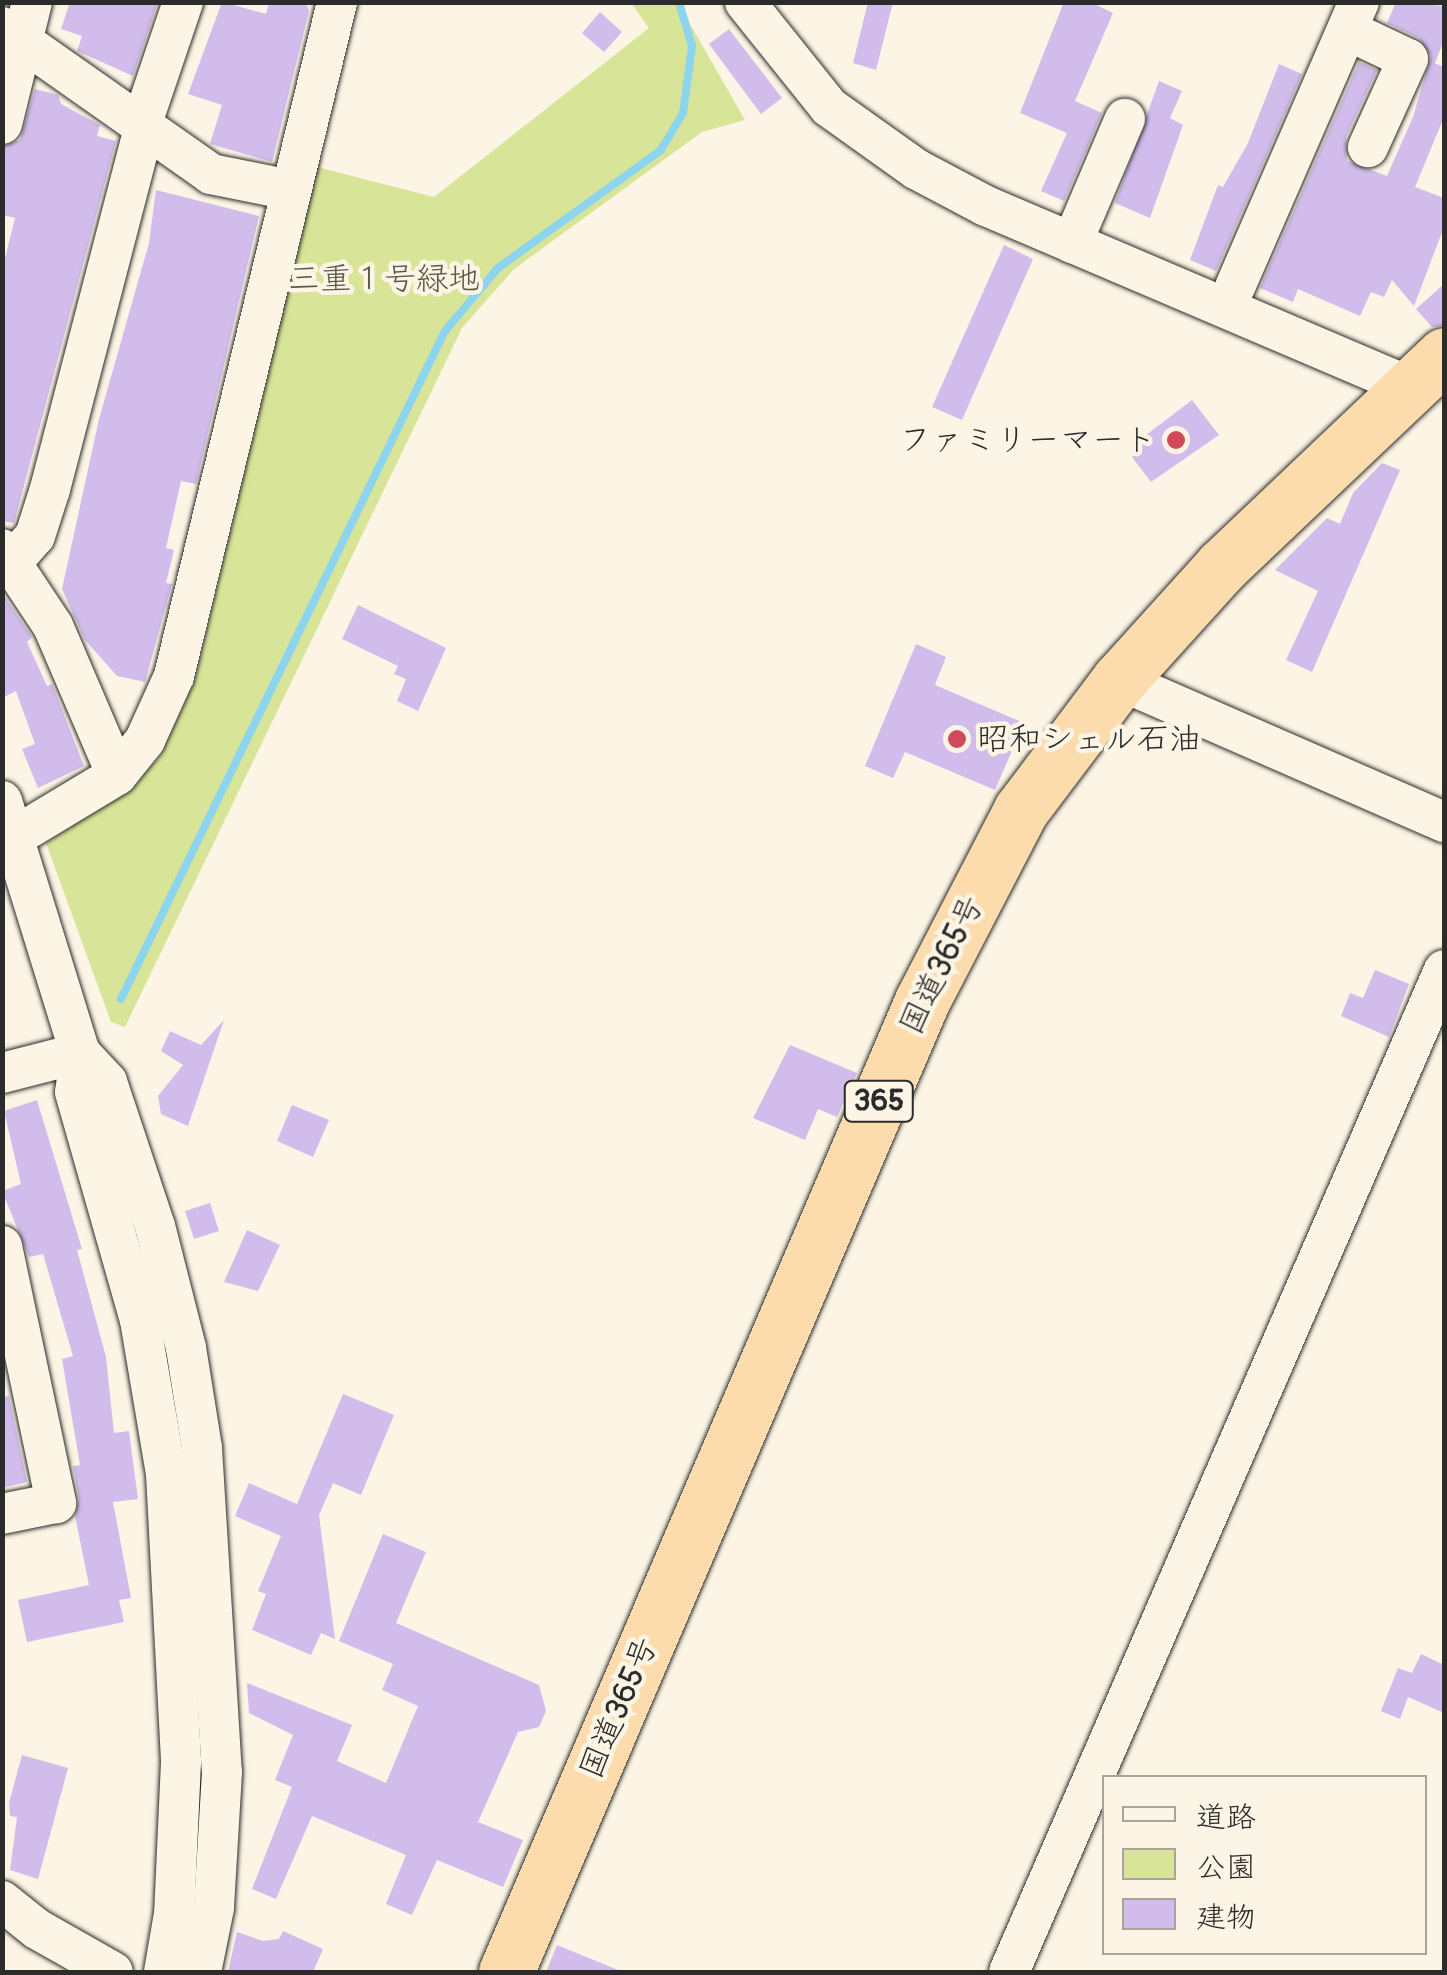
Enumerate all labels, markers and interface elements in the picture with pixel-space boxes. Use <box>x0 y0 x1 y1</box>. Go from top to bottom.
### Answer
park label: 三重１号緑地 <box>288 260 480 298</box>
place label: ファミリーマート <box>900 421 1156 459</box>
marker: ファミリーマート <box>1165 429 1187 451</box>
place label: 昭和シェル石油 <box>977 720 1201 758</box>
marker: 昭和シェル石油 <box>946 728 968 750</box>
street label: 国道365号 <box>892 889 992 1041</box>
road number: 365 <box>842 1076 916 1126</box>
street label: 国道365号 <box>572 1632 666 1784</box>
legend <box>1102 1775 1427 1955</box>
text: 道路 <box>1196 1799 1256 1836</box>
text: 公園 <box>1196 1849 1256 1886</box>
text: 建物 <box>1196 1899 1256 1936</box>

